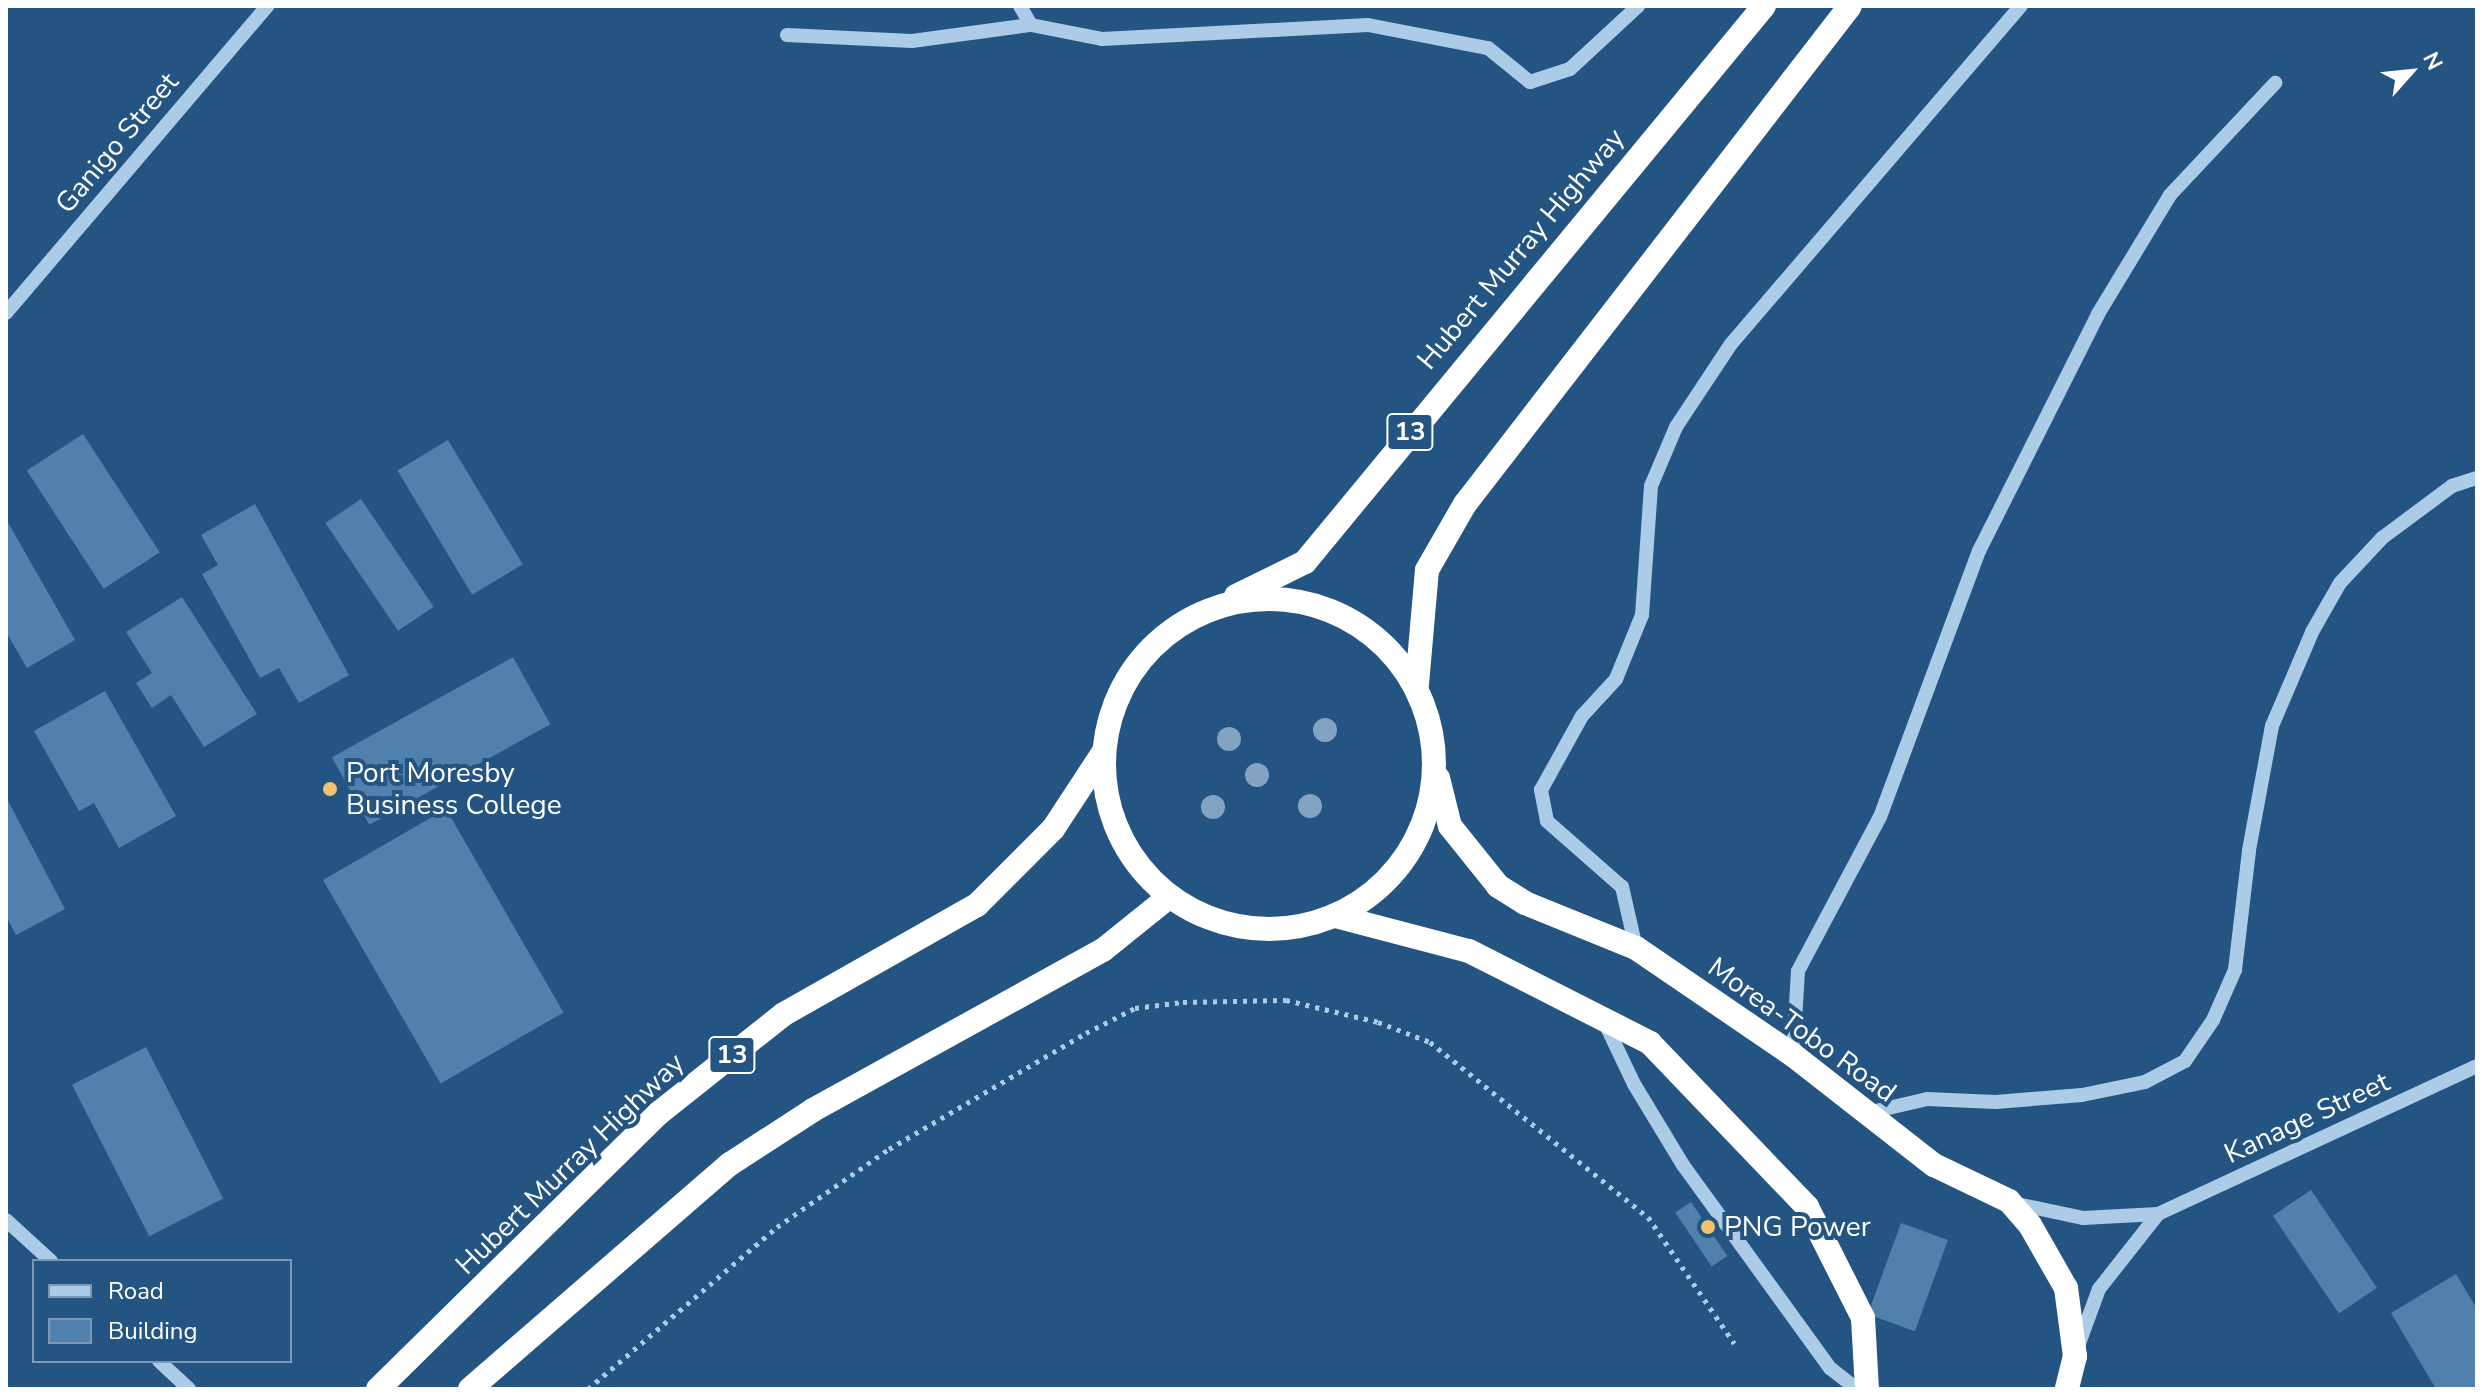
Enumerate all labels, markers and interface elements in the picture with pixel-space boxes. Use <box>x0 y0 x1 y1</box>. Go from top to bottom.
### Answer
north arrow <box>2371 32 2451 112</box>
text: N <box>2415 47 2449 75</box>
street label: Ganigo Street <box>48 66 186 220</box>
street label: Hubert Murray Highway <box>1410 122 1632 376</box>
road number: 13 <box>1386 410 1434 454</box>
place label: Port Moresby Business College <box>346 756 562 822</box>
marker: Port Moresby Business College <box>321 780 339 798</box>
street label: Morea-Tobo Road <box>1701 951 1903 1109</box>
road number: 13 <box>708 1033 756 1077</box>
street label: Hubert Murray Highway <box>449 1046 691 1282</box>
street label: Kanage Street <box>2219 1065 2395 1171</box>
place label: PNG Power <box>1724 1210 1871 1244</box>
marker: PNG Power <box>1699 1218 1717 1236</box>
legend <box>32 1259 292 1363</box>
text: Road <box>108 1275 164 1307</box>
text: Building <box>108 1315 198 1347</box>

